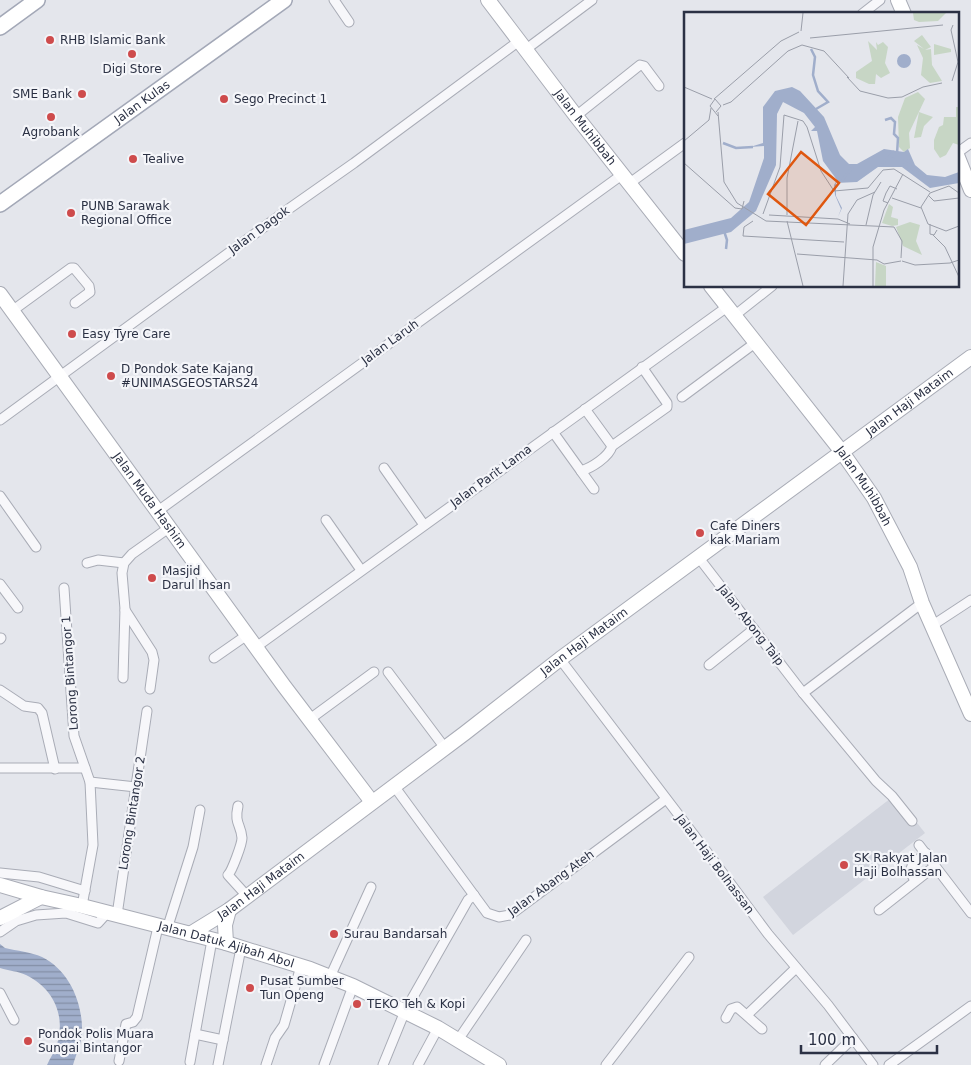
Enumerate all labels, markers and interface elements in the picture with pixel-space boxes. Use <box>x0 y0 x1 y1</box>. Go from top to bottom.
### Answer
inset map <box>684 12 958 288</box>
place label: RHB Islamic Bank <box>60 33 166 47</box>
marker: RHB Islamic Bank <box>44 34 56 46</box>
marker: Digi Store <box>126 48 138 60</box>
place label: Digi Store <box>102 62 162 76</box>
street label: Jalan Kulas <box>111 77 173 127</box>
street label: Jalan Muhibbah <box>551 86 619 168</box>
place label: SME Bank <box>12 87 72 101</box>
marker: SME Bank <box>76 88 88 100</box>
place label: Sego Precinct 1 <box>234 92 327 106</box>
marker: Sego Precinct 1 <box>218 93 230 105</box>
marker: Agrobank <box>45 111 57 123</box>
place label: Agrobank <box>22 125 80 139</box>
place label: Tealive <box>142 152 184 166</box>
marker: Tealive <box>127 153 139 165</box>
place label: PUNB Sarawak Regional Office <box>81 199 172 227</box>
street label: Jalan Dagok <box>225 203 292 257</box>
marker: PUNB Sarawak Regional Office <box>65 207 77 219</box>
street label: Jalan Laruh <box>358 317 421 368</box>
place label: Easy Tyre Care <box>82 327 170 341</box>
marker: Easy Tyre Care <box>66 328 78 340</box>
place label: D Pondok Sate Kajang #UNIMASGEOSTARS24 <box>121 362 258 390</box>
street label: Jalan Haji Mataim <box>862 365 956 439</box>
marker: D Pondok Sate Kajang #UNIMASGEOSTARS24 <box>105 370 117 382</box>
street label: Jalan Parit Lama <box>447 442 534 511</box>
street label: Jalan Muhibbah <box>832 443 894 528</box>
street label: Jalan Muda Hashim <box>110 449 189 551</box>
place label: Cafe Diners kak Mariam <box>710 519 780 547</box>
marker: Cafe Diners kak Mariam <box>694 527 706 539</box>
place label: Masjid Darul Ihsan <box>162 564 231 592</box>
marker: Masjid Darul Ihsan <box>146 572 158 584</box>
street label: Jalan Abong Taip <box>714 581 787 668</box>
street label: Jalan Haji Mataim <box>537 605 630 679</box>
street label: Lorong Bintangor 1 <box>59 615 81 731</box>
street label: Lorong Bintangor 2 <box>116 755 148 871</box>
street label: Jalan Haji Bolhassan <box>672 811 757 917</box>
street label: Jalan Abang Ateh <box>504 847 597 919</box>
street label: Jalan Haji Mataim <box>214 849 307 923</box>
place label: SK Rakyat Jalan Haji Bolhassan <box>854 851 947 879</box>
marker: SK Rakyat Jalan Haji Bolhassan <box>838 859 850 871</box>
street label: Jalan Datuk Ajibah Abol <box>156 919 296 971</box>
place label: Surau Bandarsah <box>344 927 447 941</box>
marker: Surau Bandarsah <box>328 928 340 940</box>
place label: Pusat Sumber Tun Openg <box>259 974 344 1002</box>
marker: Pusat Sumber Tun Openg <box>244 982 256 994</box>
place label: TEKO Teh & Kopi <box>366 997 465 1011</box>
marker: TEKO Teh & Kopi <box>351 998 363 1010</box>
scale bar <box>801 1022 937 1054</box>
place label: Pondok Polis Muara Sungai Bintangor <box>38 1027 154 1055</box>
text: 100 m <box>808 1031 856 1049</box>
marker: Pondok Polis Muara Sungai Bintangor <box>22 1035 34 1047</box>

